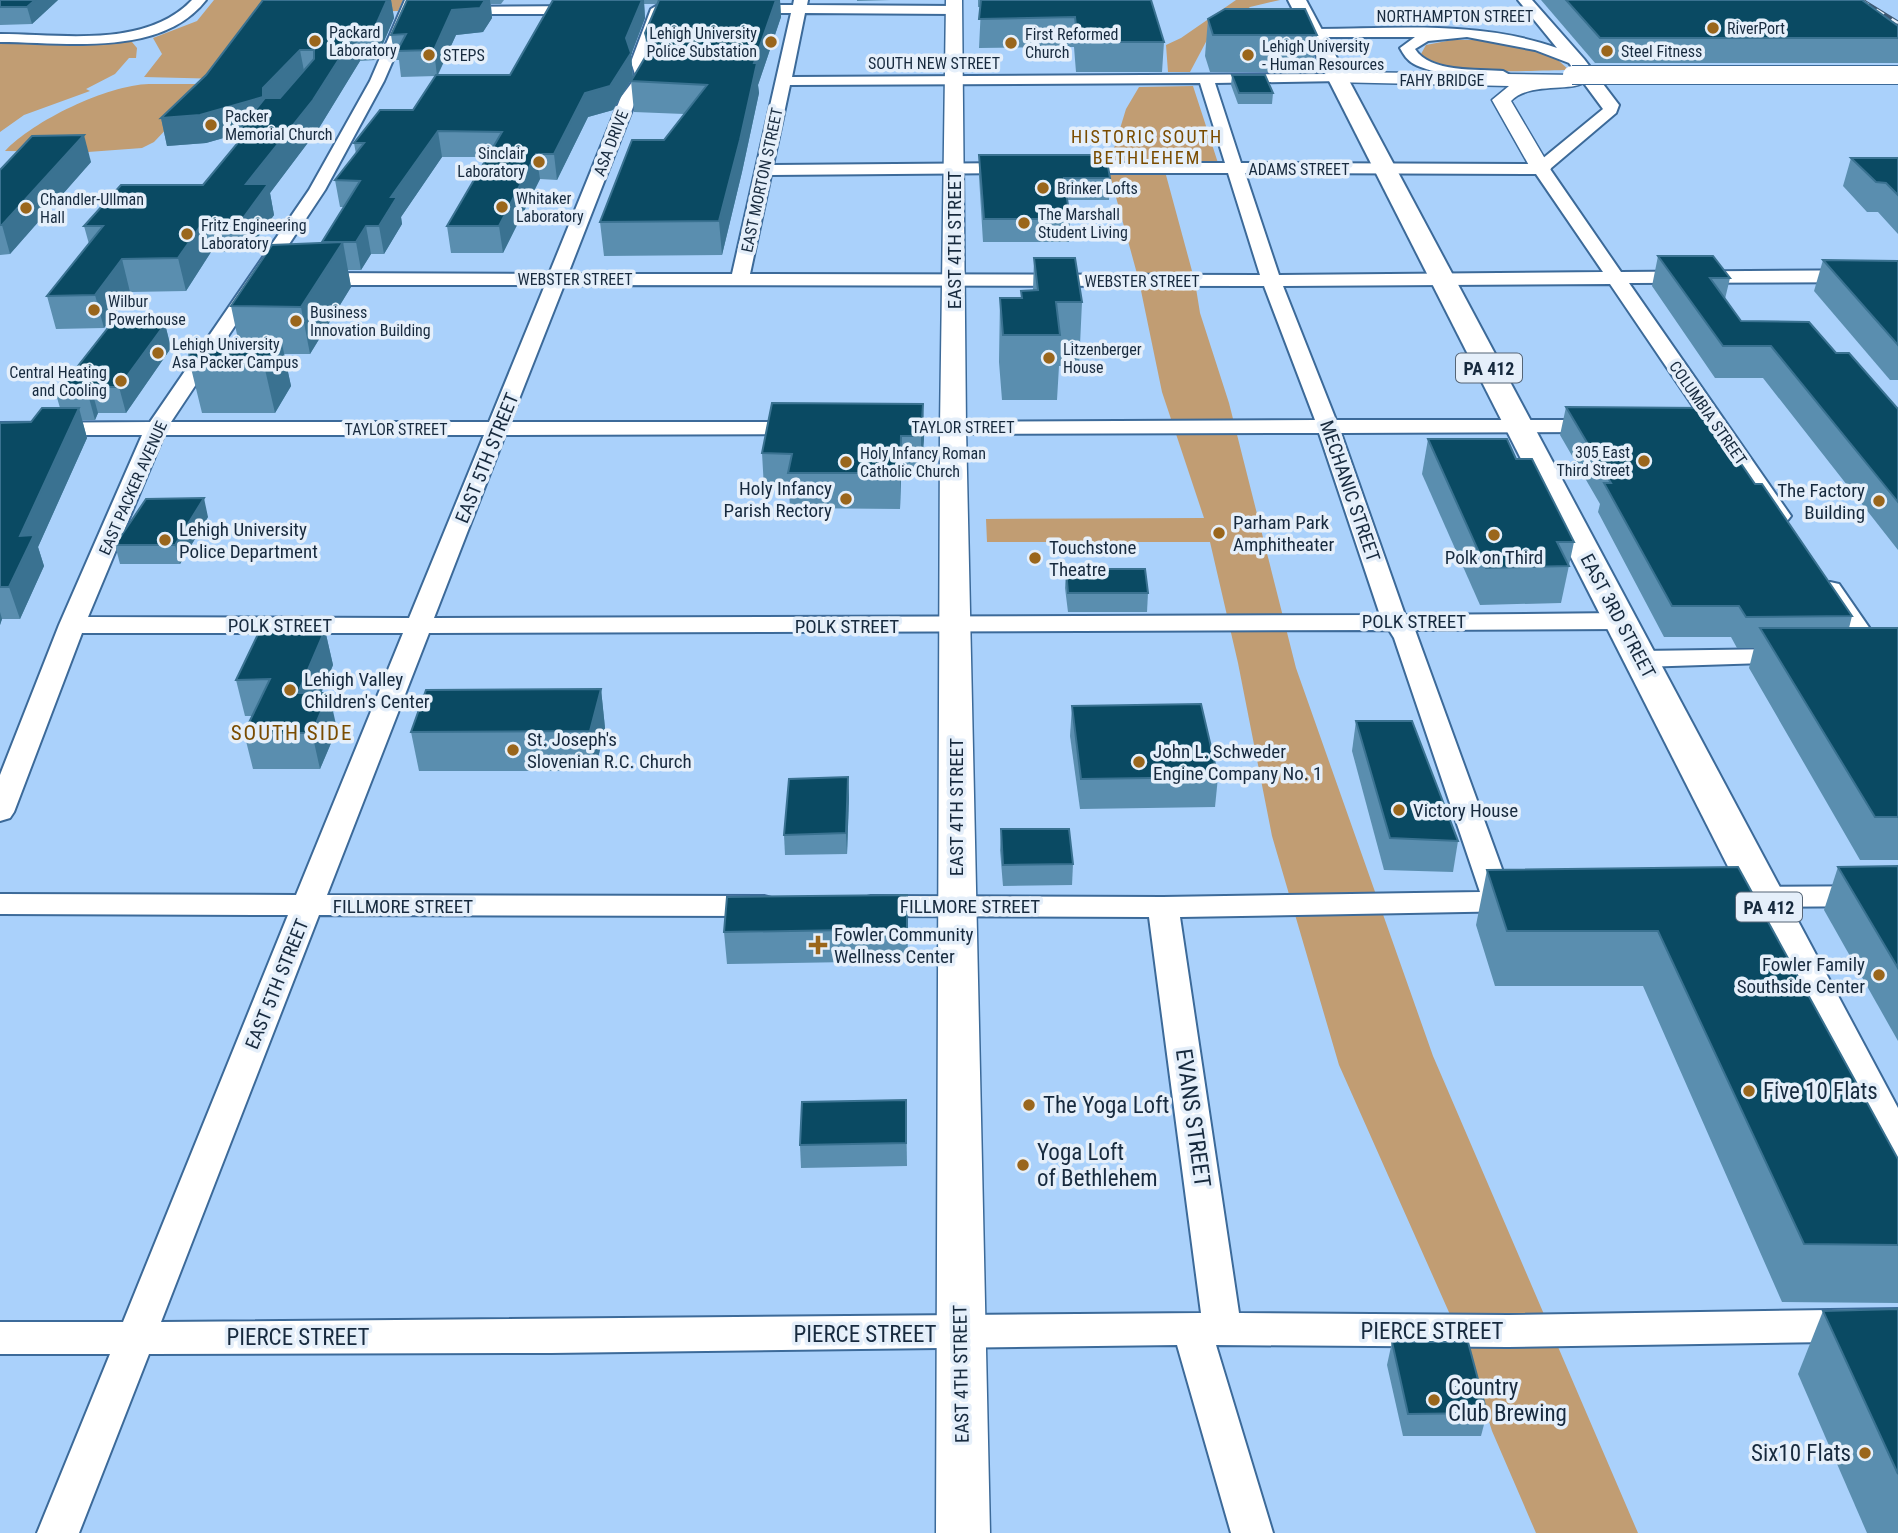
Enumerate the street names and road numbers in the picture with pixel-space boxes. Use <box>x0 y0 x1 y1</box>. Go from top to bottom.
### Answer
street label: NORTHAMPTON STREET <box>1377 7 1533 26</box>
street label: SOUTH NEW STREET <box>868 54 1000 73</box>
street label: FAHY BRIDGE <box>1399 71 1485 90</box>
street label: EAST MORTON STREET <box>737 106 787 254</box>
street label: ASA DRIVE <box>590 107 632 179</box>
street label: ADAMS STREET <box>1249 160 1349 179</box>
street label: EAST 4TH STREET <box>943 171 966 309</box>
street label: WEBSTER STREET <box>517 270 633 289</box>
street label: WEBSTER STREET <box>1084 272 1200 291</box>
road number: PA 412 <box>1456 354 1522 382</box>
street label: COLUMBIA STREET <box>1665 357 1751 469</box>
street label: EAST 5TH STREET <box>450 389 524 526</box>
street label: MECHANIC STREET <box>1315 417 1385 565</box>
street label: EAST PACKER AVENUE <box>95 418 171 558</box>
street label: TAYLOR STREET <box>912 418 1015 437</box>
street label: TAYLOR STREET <box>345 420 448 439</box>
street label: EAST 3RD STREET <box>1576 550 1661 682</box>
street label: POLK STREET <box>1362 610 1466 633</box>
street label: POLK STREET <box>228 614 332 637</box>
street label: POLK STREET <box>795 615 899 638</box>
street label: EAST 4TH STREET <box>945 738 968 876</box>
road number: PA 412 <box>1736 893 1802 922</box>
street label: FILLMORE STREET <box>333 895 473 918</box>
street label: FILLMORE STREET <box>900 895 1040 918</box>
street label: EAST 5TH STREET <box>240 915 314 1052</box>
street label: EVANS STREET <box>1170 1047 1216 1189</box>
street label: EAST 4TH STREET <box>948 1305 974 1443</box>
street label: PIERCE STREET <box>1360 1318 1504 1345</box>
street label: PIERCE STREET <box>793 1321 937 1348</box>
street label: PIERCE STREET <box>226 1324 370 1351</box>

